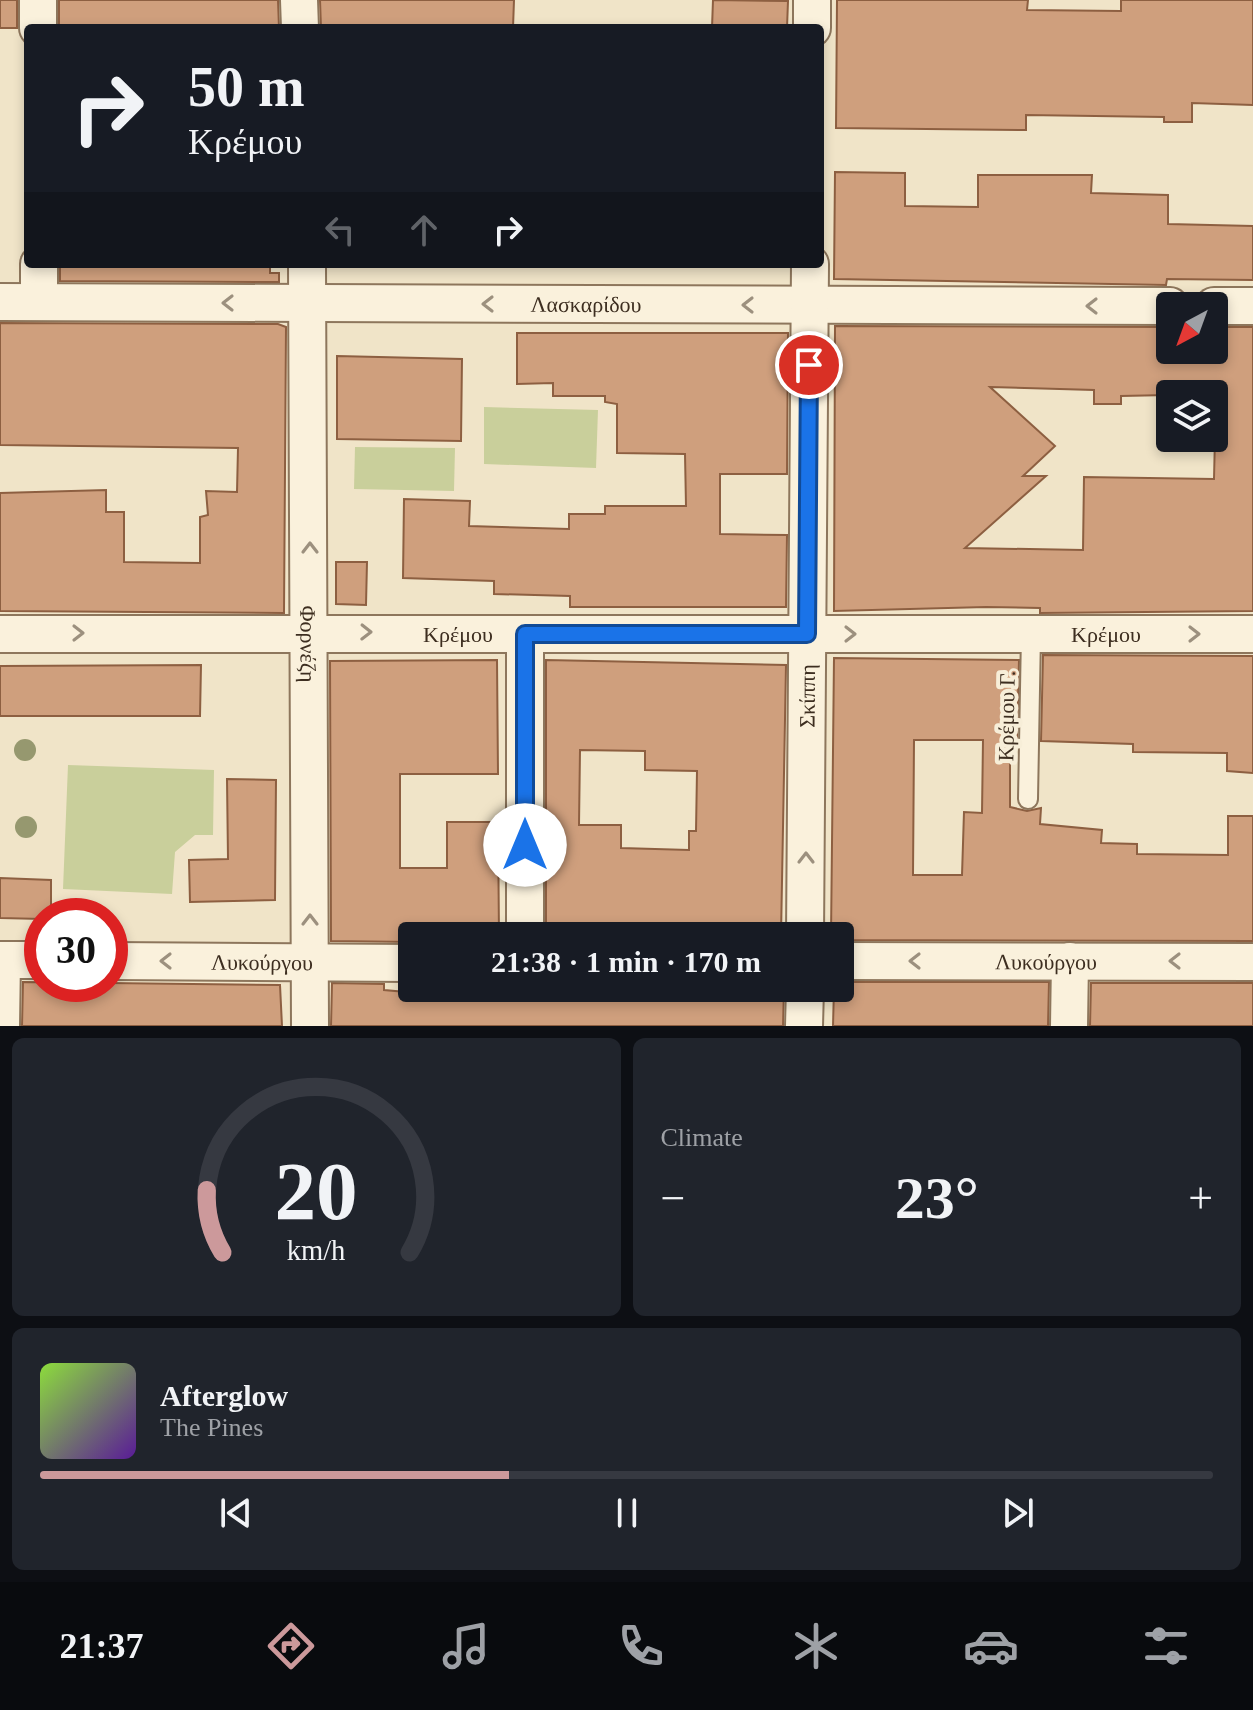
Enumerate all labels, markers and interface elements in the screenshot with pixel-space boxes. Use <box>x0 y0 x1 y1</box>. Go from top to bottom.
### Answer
icon: right <box>56 56 160 160</box>
text: 50 m <box>188 56 305 118</box>
text: Κρέμου <box>188 122 302 162</box>
icon: left <box>318 208 362 252</box>
icon: ahead <box>402 208 446 252</box>
icon: right <box>486 208 530 252</box>
street label: Λασκαρίδου <box>530 292 642 317</box>
north arrow <box>1156 292 1228 364</box>
map controls <box>1156 292 1228 452</box>
one-way arrow <box>221 294 234 312</box>
one-way arrow <box>481 295 494 313</box>
one-way arrow <box>741 296 754 314</box>
one-way arrow <box>1085 297 1098 315</box>
pin <box>775 331 843 399</box>
icon: arrive <box>787 343 831 387</box>
button: layers <box>1156 380 1228 452</box>
one-way arrow <box>301 541 319 554</box>
street label: Φορνέζη <box>295 605 321 683</box>
street label: Κρέμου <box>423 622 493 647</box>
street label: Κρέμου <box>1071 622 1141 647</box>
one-way arrow <box>360 623 373 641</box>
one-way arrow <box>72 624 85 642</box>
one-way arrow <box>844 625 857 643</box>
one-way arrow <box>1188 625 1201 643</box>
street label: Σκίππη <box>795 664 820 728</box>
street label: Κρέμου Γ. <box>993 670 1020 762</box>
position arrow <box>483 803 567 887</box>
one-way arrow <box>797 851 814 864</box>
speed limit sign: 30 <box>24 898 128 1002</box>
one-way arrow <box>301 913 319 926</box>
text: 21:38 · 1 min · 170 m <box>491 945 761 978</box>
street label: Λυκούργου <box>995 949 1097 975</box>
street label: Λυκούργου <box>211 950 313 975</box>
one-way arrow <box>159 952 172 970</box>
one-way arrow <box>908 952 921 970</box>
one-way arrow <box>1168 952 1181 970</box>
text: Climate <box>661 1123 743 1152</box>
text: 20 <box>275 1145 358 1237</box>
text: 23° <box>895 1165 979 1231</box>
text: − <box>661 1174 685 1223</box>
text: + <box>1188 1174 1213 1223</box>
text: km/h <box>287 1235 346 1266</box>
text: Afterglow <box>160 1379 288 1412</box>
text: The Pines <box>160 1413 263 1442</box>
icon: previous <box>214 1491 258 1535</box>
icon: pause <box>605 1491 649 1535</box>
icon: next <box>996 1491 1040 1535</box>
icon: directions <box>263 1618 319 1674</box>
icon: music <box>438 1618 494 1674</box>
icon: phone <box>613 1618 669 1674</box>
icon: climate <box>788 1618 844 1674</box>
icon: car <box>963 1618 1019 1674</box>
icon: filters <box>1138 1618 1194 1674</box>
text: 21:37 <box>60 1626 144 1666</box>

